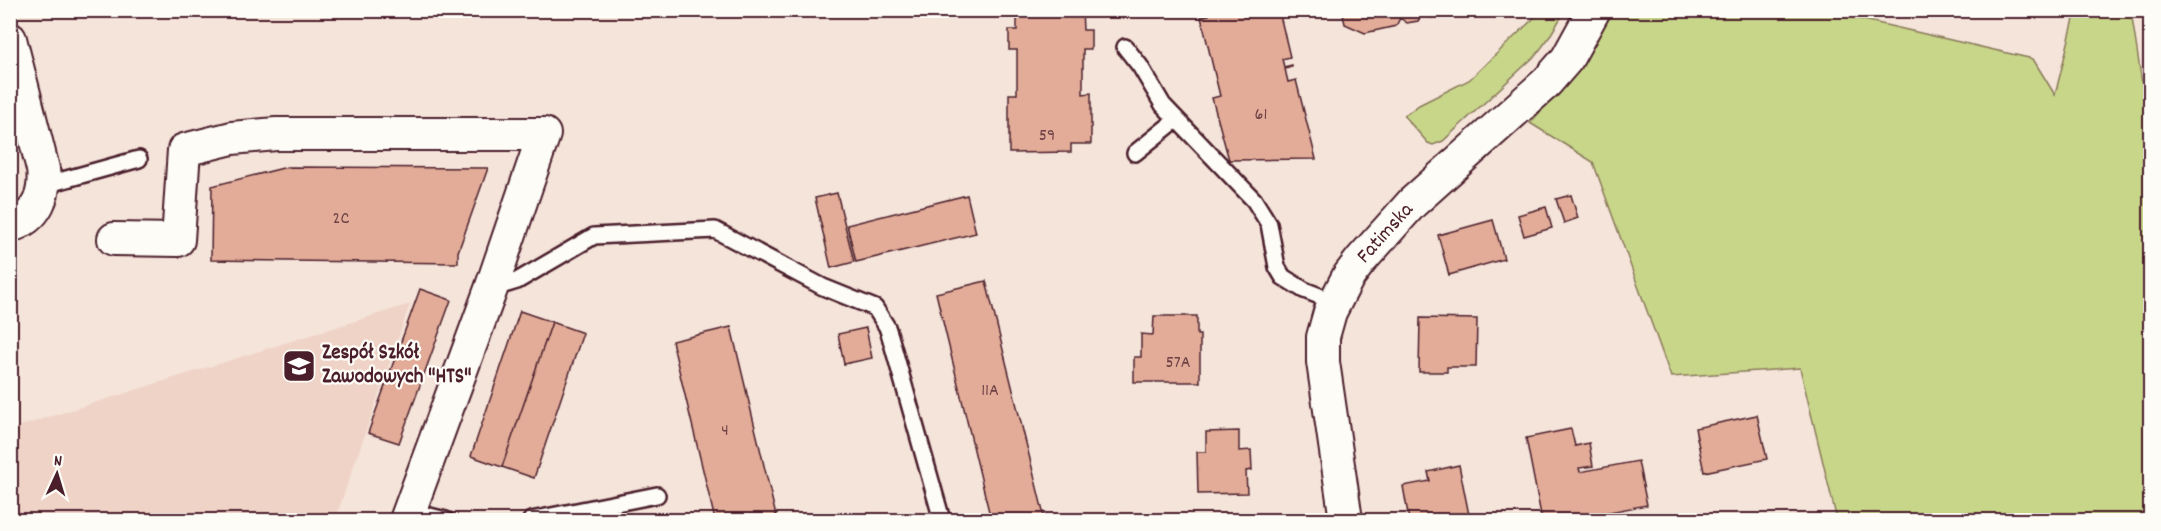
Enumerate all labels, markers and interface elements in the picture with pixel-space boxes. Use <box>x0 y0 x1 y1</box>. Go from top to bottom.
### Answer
house number: 61 <box>1255 103 1267 128</box>
house number: 59 <box>1039 124 1055 149</box>
street label: Fatimska <box>1351 196 1422 271</box>
house number: 2C <box>333 207 349 232</box>
place label: Zespół Szkół Zawodowych "HTS" <box>322 339 471 393</box>
school or university icon: Zespół Szkół Zawodowych "HTS" <box>281 348 317 384</box>
house number: 57A <box>1165 351 1191 376</box>
house number: 11A <box>981 379 999 404</box>
house number: 4 <box>721 419 729 444</box>
north arrow <box>27 444 87 504</box>
text: N <box>53 450 63 473</box>

